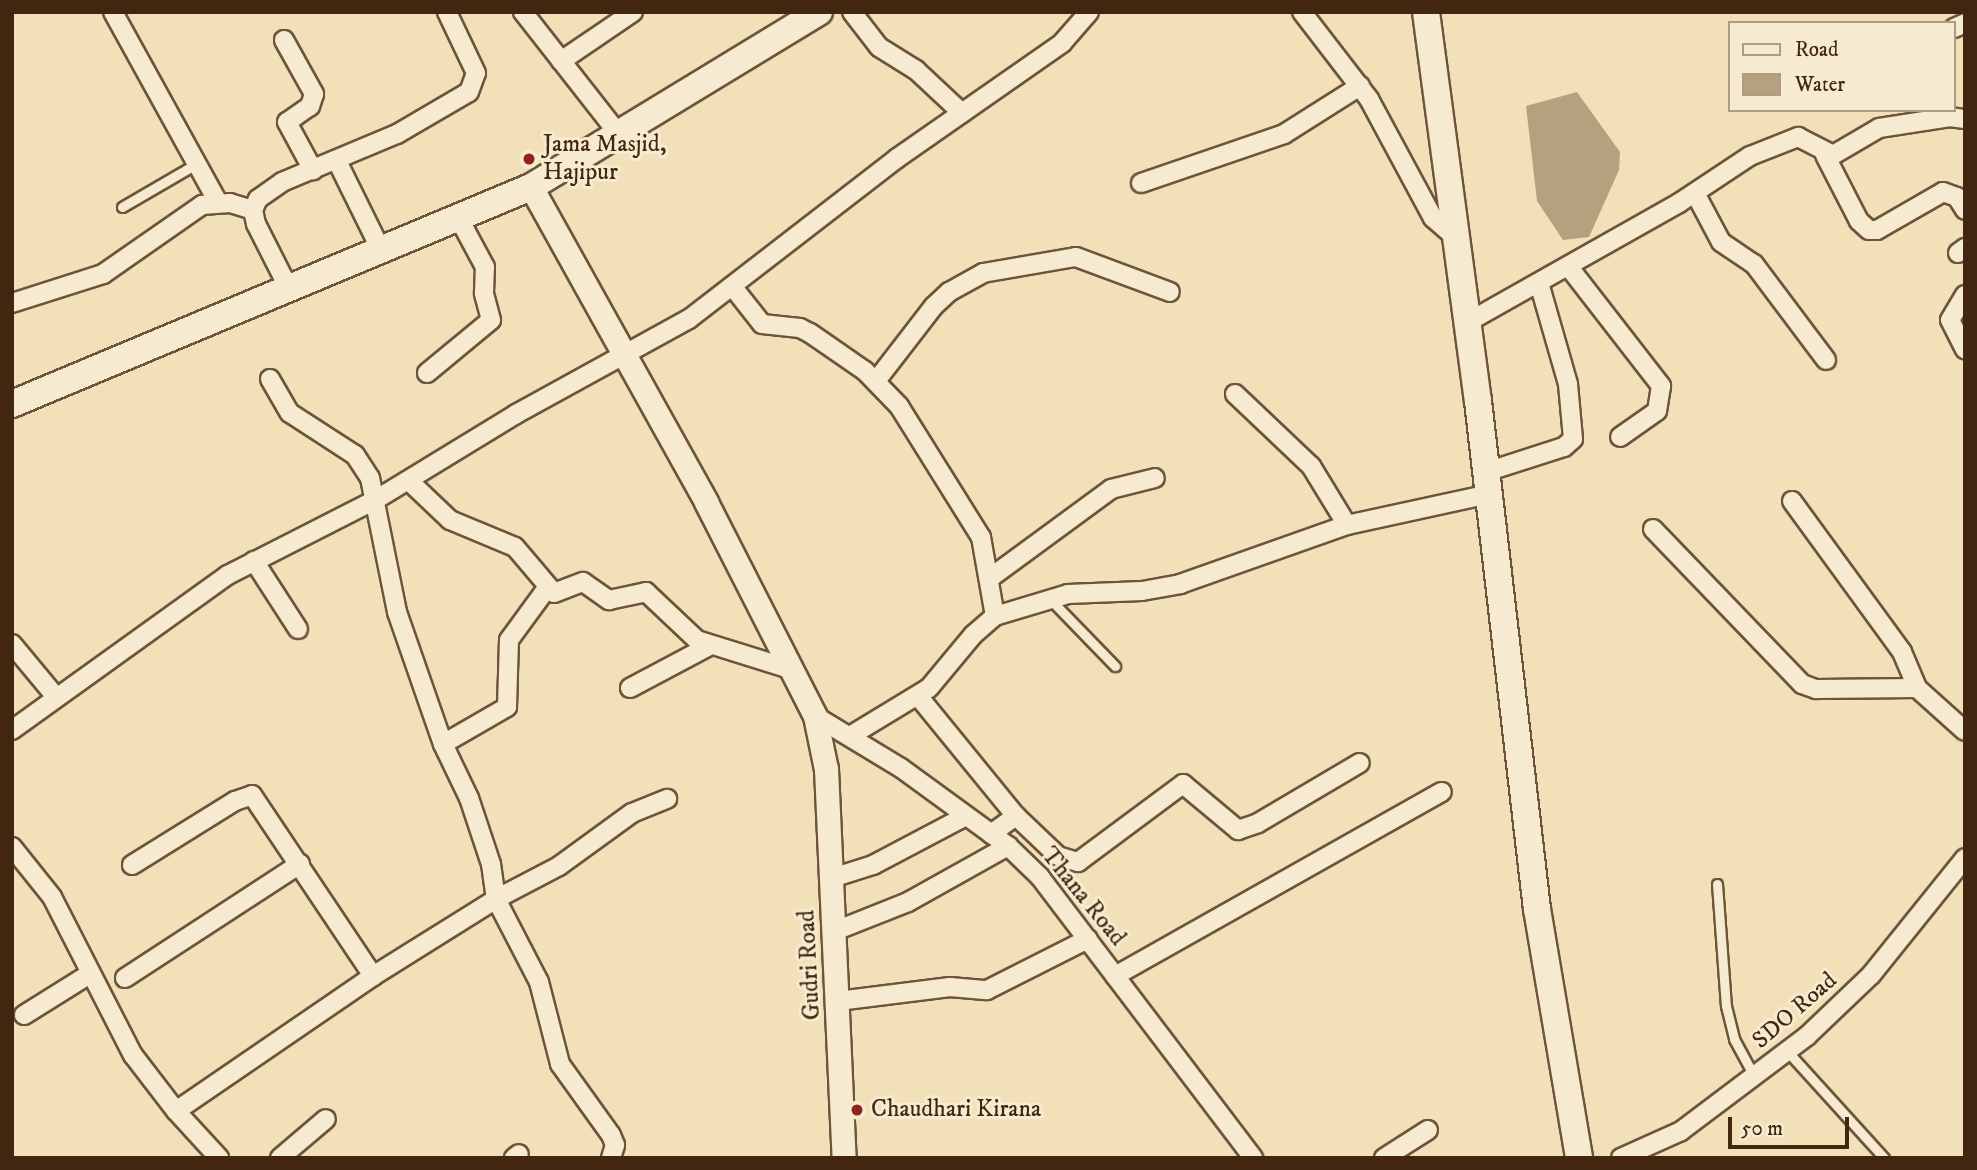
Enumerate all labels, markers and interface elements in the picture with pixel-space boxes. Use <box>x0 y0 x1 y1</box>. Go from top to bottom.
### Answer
legend <box>1728 21 1956 112</box>
text: Road <box>1795 37 1839 63</box>
text: Water <box>1795 72 1845 98</box>
place label: Jama Masjid, Hajipur <box>543 131 666 187</box>
marker: Jama Masjid, Hajipur <box>521 151 537 167</box>
street label: Thana Road <box>1035 842 1131 952</box>
street label: Gudri Road <box>793 909 827 1021</box>
street label: SDO Road <box>1747 967 1843 1055</box>
place label: Chaudhari Kirana <box>871 1096 1041 1124</box>
marker: Chaudhari Kirana <box>849 1102 865 1118</box>
scale bar <box>1732 1104 1853 1148</box>
text: 50 m <box>1741 1116 1783 1142</box>

